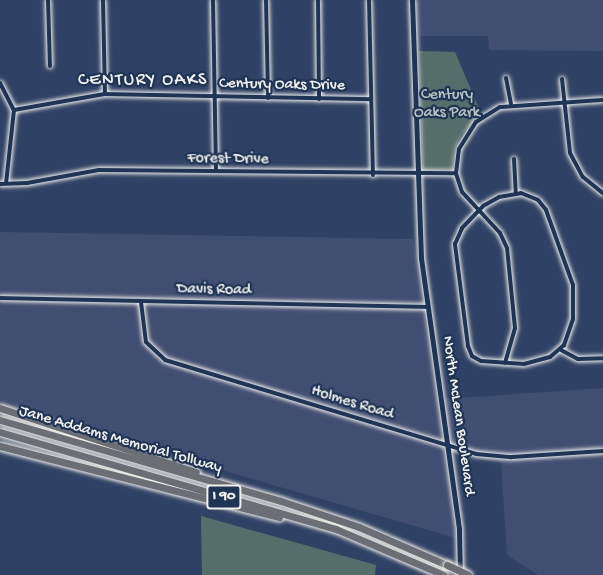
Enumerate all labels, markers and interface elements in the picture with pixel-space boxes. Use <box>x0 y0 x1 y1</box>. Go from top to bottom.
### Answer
district label: CENTURY OAKS <box>78 70 208 92</box>
street label: Century Oaks Drive <box>219 75 345 97</box>
park label: Century Oaks Park <box>414 86 480 124</box>
street label: Forest Drive <box>187 150 269 170</box>
street label: Davis Road <box>177 281 251 301</box>
street label: North McLean Boulevard <box>436 335 478 497</box>
street label: Holmes Road <box>308 382 396 426</box>
street label: Jane Addams Memorial Tollway <box>16 403 224 479</box>
road number: I 90 <box>206 485 242 509</box>

